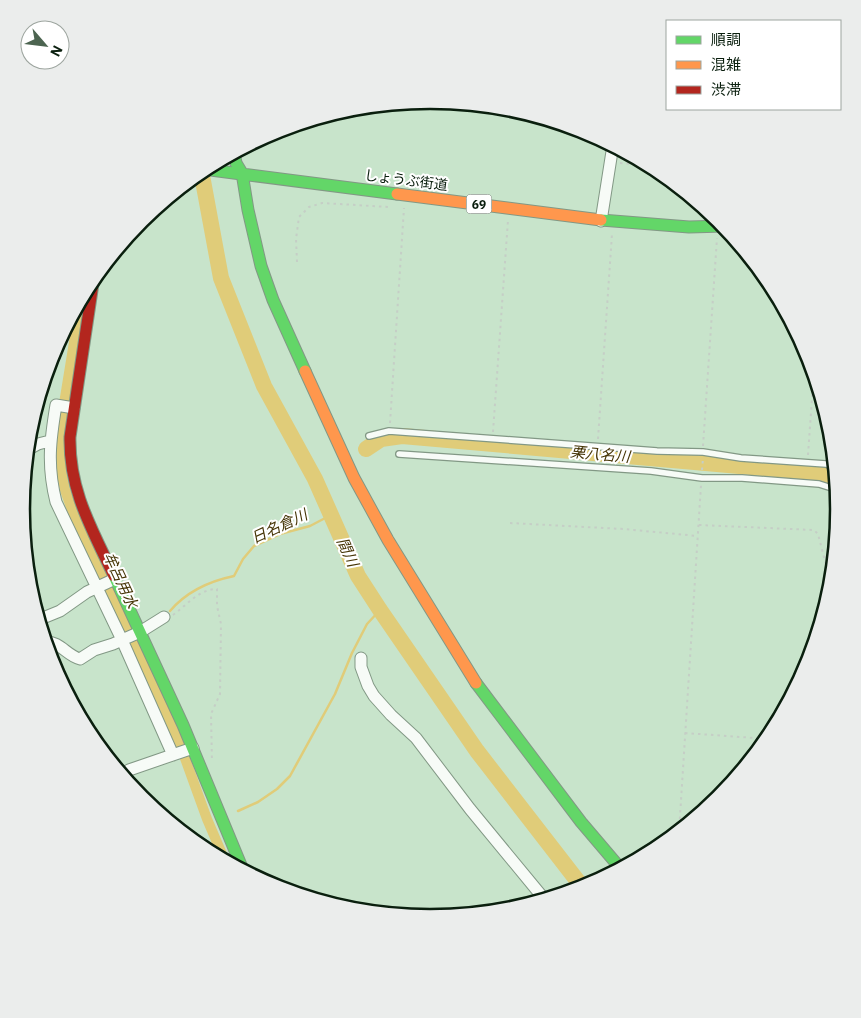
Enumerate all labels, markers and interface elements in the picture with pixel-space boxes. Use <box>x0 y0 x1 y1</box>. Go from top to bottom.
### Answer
north arrow <box>20 20 70 70</box>
legend <box>666 20 841 110</box>
text: 順調 <box>711 30 741 49</box>
text: N <box>46 42 67 60</box>
text: 混雑 <box>711 55 741 74</box>
text: 渋滞 <box>711 80 741 99</box>
street label: しょうぶ街道 <box>363 166 449 194</box>
road number: 69 <box>466 194 492 213</box>
water label: 栗八名川 <box>569 442 633 466</box>
water label: 日名倉川 <box>248 504 312 547</box>
water label: 間川 <box>333 534 364 571</box>
water label: 牟呂用水 <box>100 549 143 613</box>

